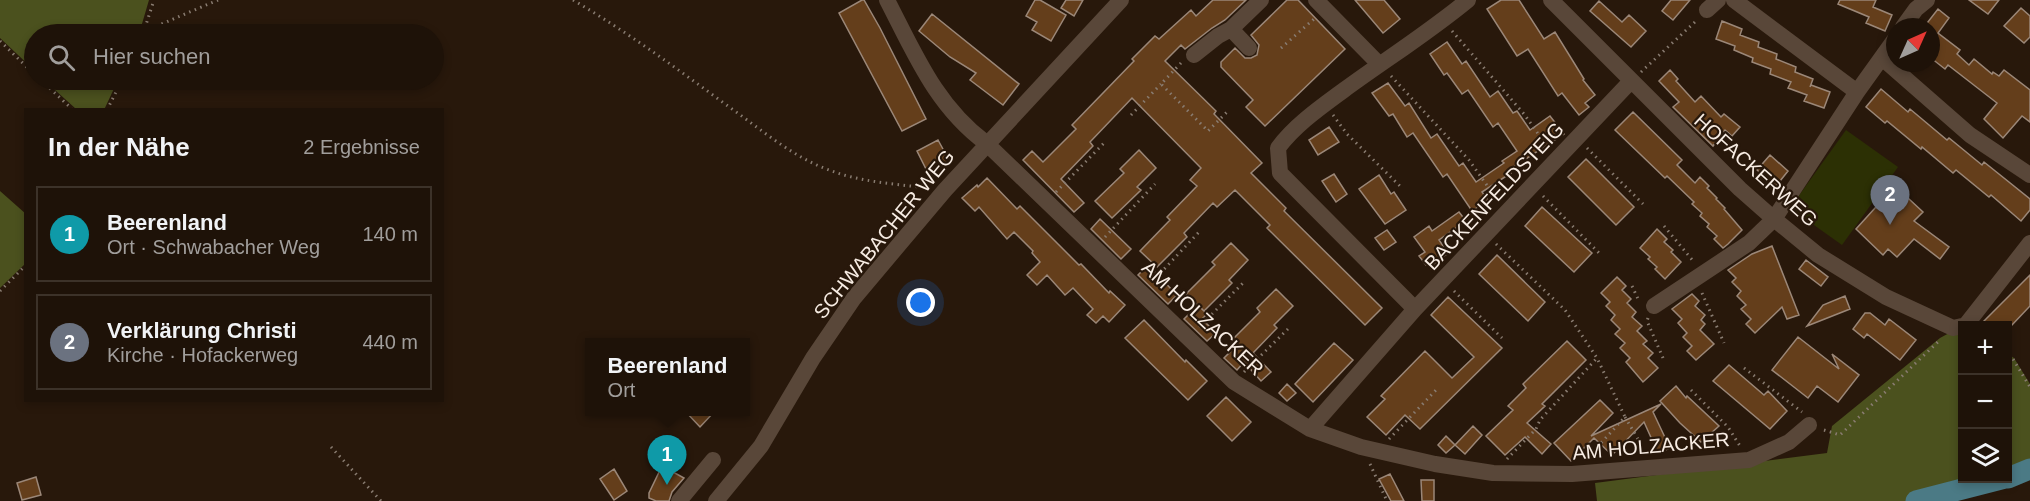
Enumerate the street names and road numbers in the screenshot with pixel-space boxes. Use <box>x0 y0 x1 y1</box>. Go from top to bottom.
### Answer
street label: HOFACKERWEG <box>1690 109 1822 231</box>
street label: BACKENFELDSTEIG <box>1420 118 1568 274</box>
street label: SCHWABACHER WEG <box>809 145 959 323</box>
street label: AM HOLZACKER <box>1138 256 1268 380</box>
street label: AM HOLZACKER <box>1571 428 1731 464</box>

